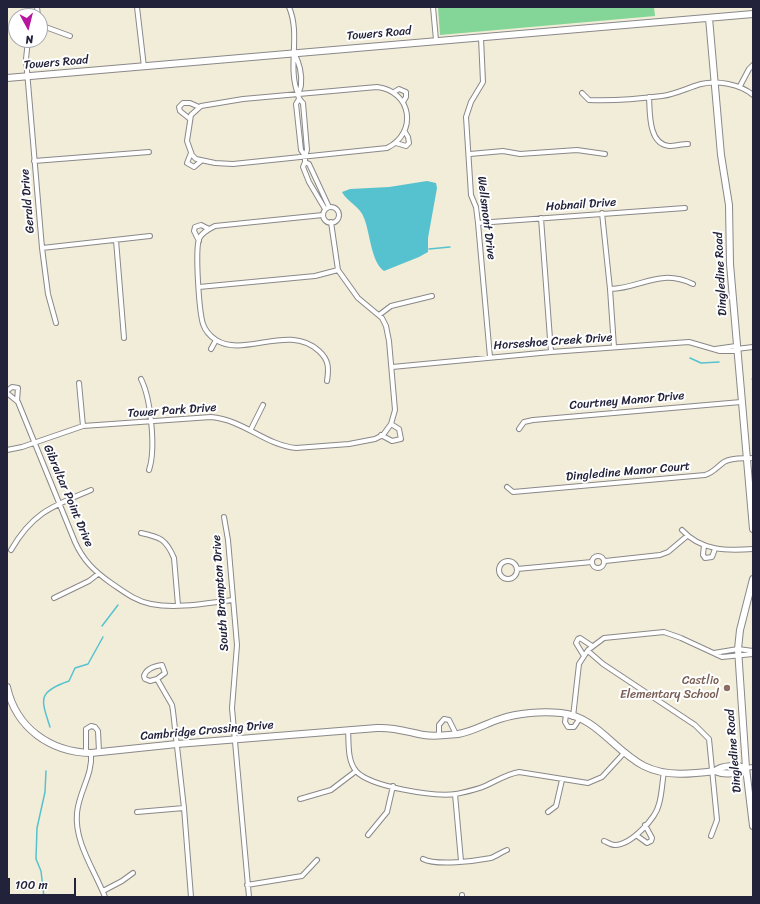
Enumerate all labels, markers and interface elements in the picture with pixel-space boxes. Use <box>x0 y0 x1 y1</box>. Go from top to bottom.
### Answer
north arrow <box>8 8 48 48</box>
street label: Towers Road <box>346 24 412 44</box>
text: N <box>24 30 34 49</box>
street label: Towers Road <box>23 53 89 73</box>
street label: Gerald Drive <box>18 168 38 234</box>
street label: Wellsmont Drive <box>474 175 498 261</box>
street label: Hobnail Drive <box>545 195 617 215</box>
street label: Dingledine Road <box>712 232 730 316</box>
street label: Horseshoe Creek Drive <box>493 331 613 353</box>
street label: Courtney Manor Drive <box>569 389 685 413</box>
street label: Tower Park Drive <box>127 401 217 421</box>
street label: Gibraltar Point Drive <box>40 443 96 549</box>
street label: Dingledine Manor Court <box>565 459 691 485</box>
street label: South Brampton Drive <box>210 534 232 652</box>
place label: Castlio Elementary School <box>620 674 719 702</box>
marker: Castlio Elementary School <box>722 683 732 693</box>
street label: Dingledine Road <box>723 709 745 793</box>
street label: Cambridge Crossing Drive <box>140 718 274 744</box>
scale bar <box>10 870 78 896</box>
text: 100 m <box>15 874 48 896</box>

